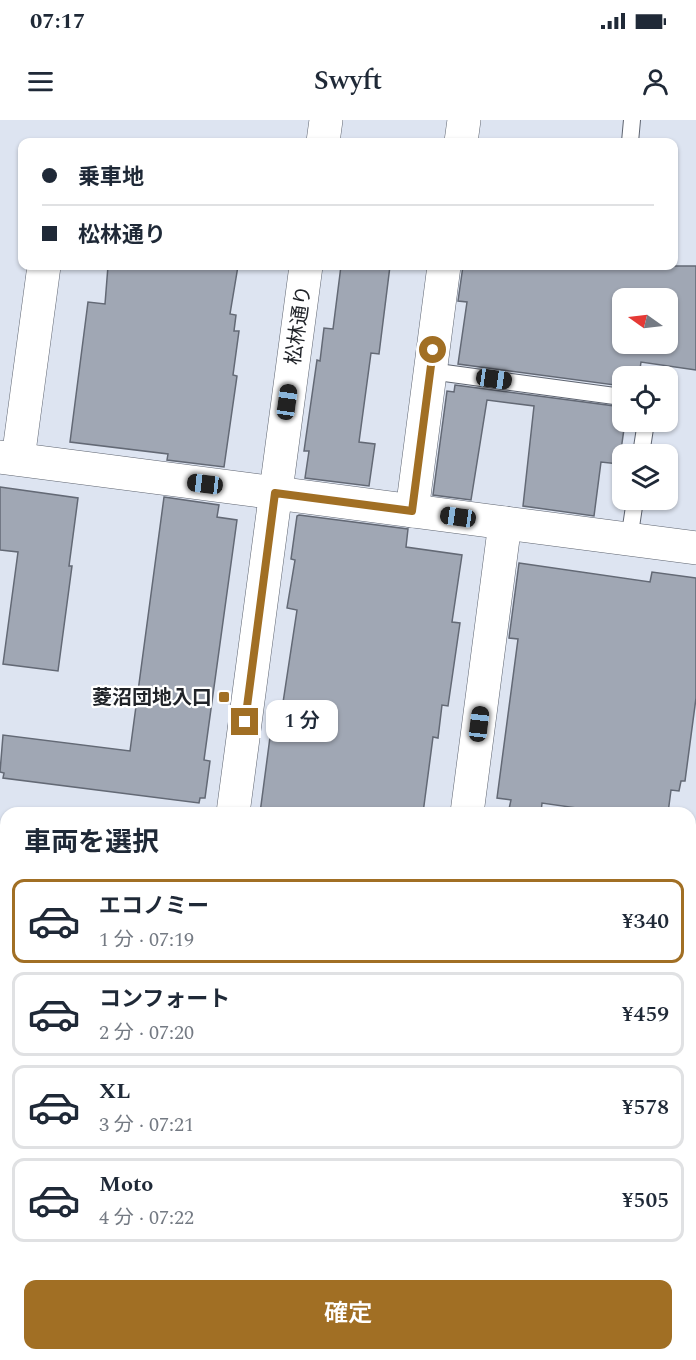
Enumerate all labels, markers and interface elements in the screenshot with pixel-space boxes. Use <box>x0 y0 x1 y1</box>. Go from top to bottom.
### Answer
text: 07:17 <box>30 5 85 38</box>
text: Swyft <box>314 60 382 102</box>
icon: menu <box>24 65 57 98</box>
icon: person <box>639 65 672 98</box>
text: 乗車地 <box>78 161 144 194</box>
text: 松林通り <box>78 219 166 252</box>
street label: 松林通り <box>279 283 319 367</box>
north arrow <box>612 288 678 354</box>
map controls <box>612 288 678 510</box>
route start <box>419 336 446 363</box>
button: locate <box>612 366 678 432</box>
car <box>475 368 513 390</box>
car <box>276 383 298 421</box>
button: layers <box>612 444 678 510</box>
car <box>186 473 224 495</box>
car <box>439 506 477 528</box>
place label: 菱沼団地入口 <box>92 683 212 713</box>
marker: 菱沼団地入口 <box>217 690 231 704</box>
callout: 1 分 <box>266 701 338 743</box>
car <box>468 705 490 743</box>
text: 1 分 <box>284 706 320 736</box>
route end <box>231 708 258 735</box>
text: 車両を選択 <box>24 822 159 864</box>
text: エコノミー <box>99 890 209 923</box>
icon: car <box>27 894 81 948</box>
text: ¥340 <box>622 905 669 938</box>
text: 1 分 · 07:19 <box>99 925 194 955</box>
text: コンフォート <box>99 983 230 1016</box>
icon: car <box>27 987 81 1041</box>
text: ¥459 <box>622 998 669 1031</box>
text: 2 分 · 07:20 <box>99 1018 194 1048</box>
text: XL <box>99 1075 130 1108</box>
icon: car <box>27 1080 81 1134</box>
text: ¥578 <box>622 1091 669 1124</box>
text: 3 分 · 07:21 <box>99 1110 194 1140</box>
text: Moto <box>99 1168 153 1201</box>
icon: car <box>27 1173 81 1227</box>
text: ¥505 <box>622 1184 669 1217</box>
text: 4 分 · 07:22 <box>99 1203 194 1233</box>
button: 確定 <box>24 1280 672 1349</box>

